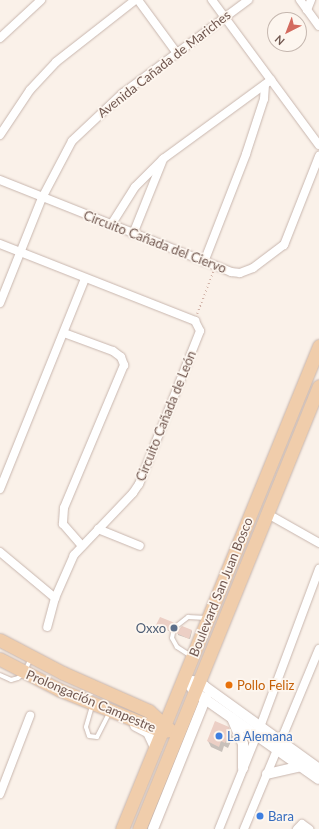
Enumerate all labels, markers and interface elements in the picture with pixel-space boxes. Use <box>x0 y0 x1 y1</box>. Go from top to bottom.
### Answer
street label: Avenida Cañada de Mariches <box>94 7 234 121</box>
north arrow <box>267 12 307 52</box>
text: N <box>272 33 287 48</box>
street label: Circuito Cañada del Ciervo <box>81 207 229 277</box>
street label: Circuito Cañada de León <box>133 349 199 483</box>
street label: Boulevard San Juan Bosco <box>186 515 256 659</box>
place label: Oxxo <box>136 620 166 636</box>
marker: Oxxo <box>169 623 179 633</box>
street label: Prolongación Campestre <box>24 667 158 735</box>
place label: Pollo Feliz <box>237 677 294 693</box>
marker: Pollo Feliz <box>224 680 234 690</box>
place label: La Alemana <box>227 728 293 744</box>
marker: La Alemana <box>214 731 224 741</box>
place label: Bara <box>268 808 294 824</box>
marker: Bara <box>255 811 265 821</box>

